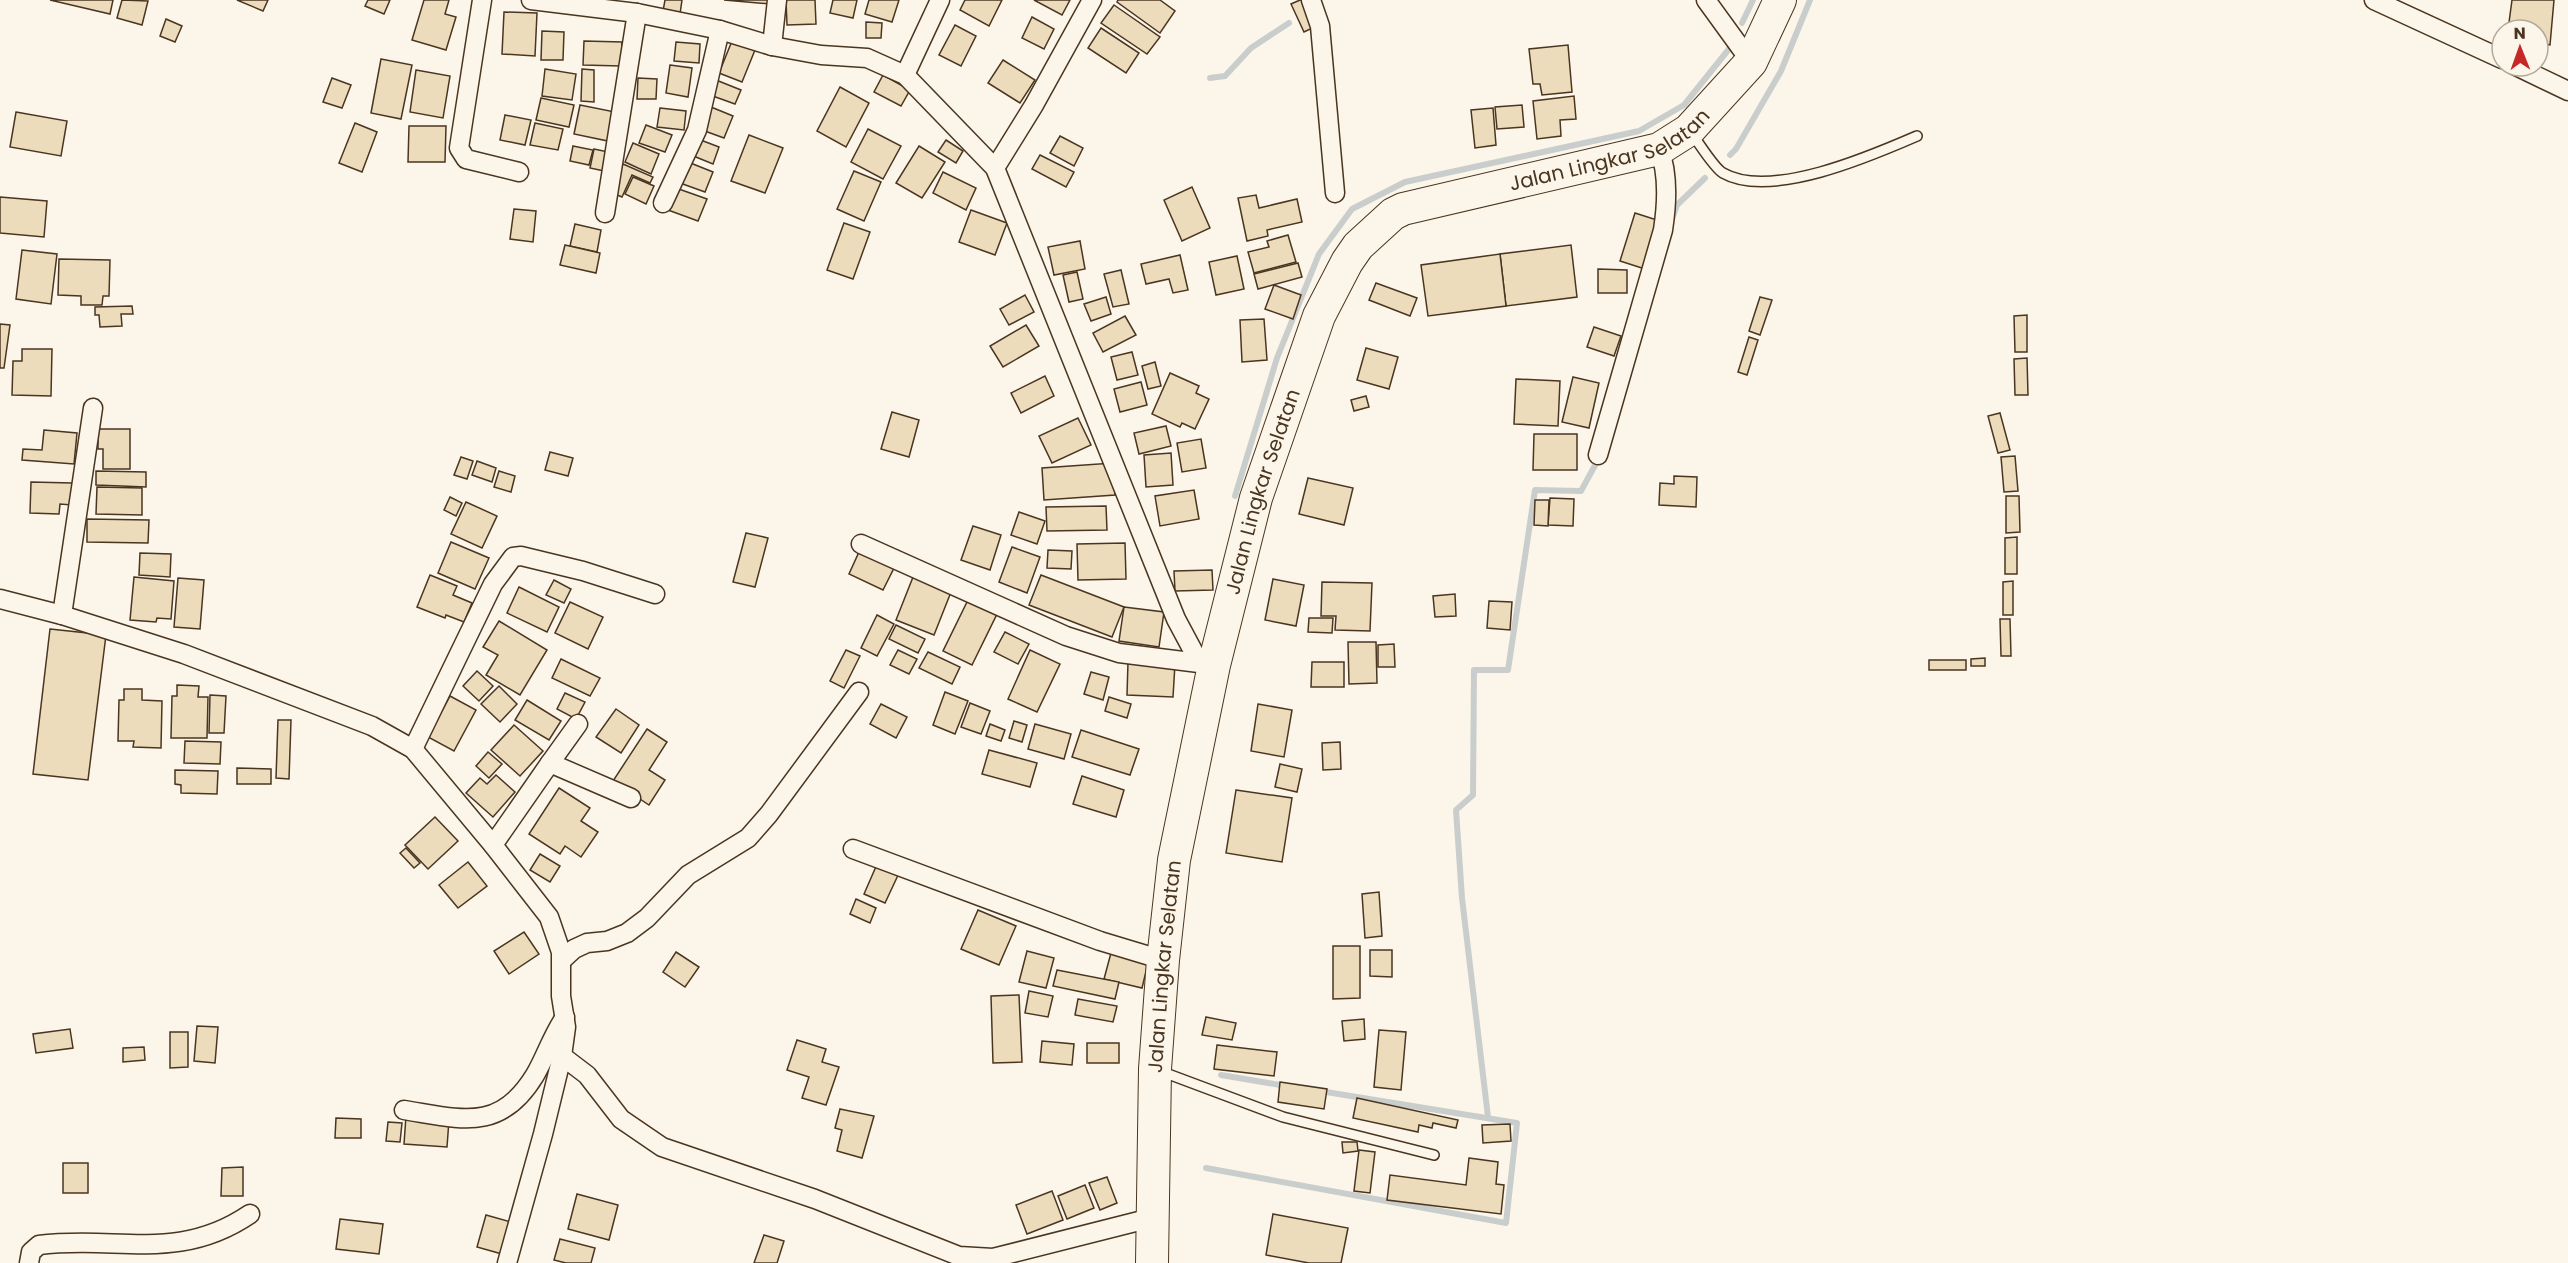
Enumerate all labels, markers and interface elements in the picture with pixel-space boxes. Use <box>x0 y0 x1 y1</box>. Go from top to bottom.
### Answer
north arrow <box>2490 18 2550 78</box>
text: N <box>2514 22 2526 45</box>
street label: Jalan Lingkar Selatan <box>1507 102 1716 198</box>
street label: Jalan Lingkar Selatan <box>1218 385 1307 597</box>
street label: Jalan Lingkar Selatan <box>1141 859 1188 1074</box>

